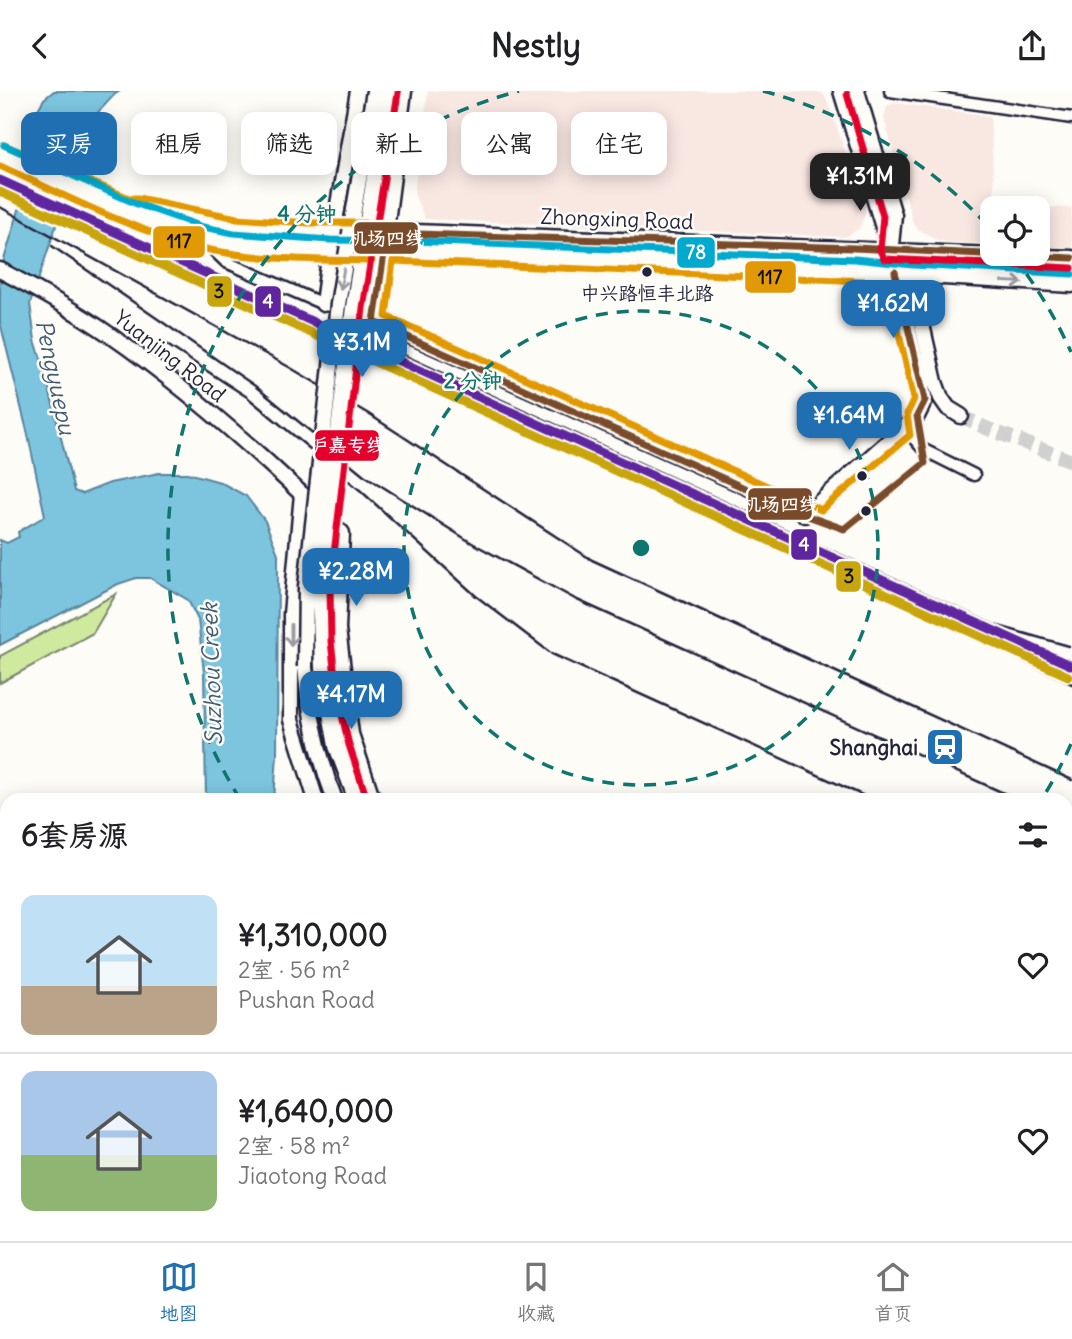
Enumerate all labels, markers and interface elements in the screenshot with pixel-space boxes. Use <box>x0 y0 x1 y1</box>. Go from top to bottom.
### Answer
text: Nestly <box>491 25 581 66</box>
icon: back <box>21 27 59 65</box>
icon: share <box>1013 27 1051 65</box>
chip: 买房 <box>21 112 117 175</box>
chip: 租房 <box>131 112 227 175</box>
chip: 筛选 <box>241 112 337 175</box>
chip: 新上 <box>351 112 447 175</box>
chip: 公寓 <box>461 112 557 175</box>
chip: 住宅 <box>571 112 667 175</box>
pin: ¥1.31M <box>803 153 917 213</box>
text: ¥1.31M <box>826 161 894 190</box>
map controls <box>980 196 1050 266</box>
button: locate <box>980 196 1050 266</box>
text: 4 分钟 <box>277 200 337 227</box>
street label: Zhongxing Road <box>540 203 694 235</box>
line badge: 机场四线 <box>353 221 419 255</box>
line badge: 117 <box>152 225 206 259</box>
text: 机场四线 <box>348 226 424 250</box>
text: 117 <box>167 229 192 253</box>
line badge: 78 <box>676 236 716 269</box>
text: 78 <box>686 240 706 264</box>
line badge: 117 <box>744 260 797 294</box>
marker: 中兴路恒丰北路 <box>640 265 654 279</box>
text: 117 <box>758 265 783 289</box>
one-way arrow <box>335 267 348 290</box>
line badge: 3 <box>206 275 233 308</box>
one-way arrow <box>1000 276 1023 289</box>
text: 3 <box>214 279 224 303</box>
place label: 中兴路恒丰北路 <box>580 281 714 305</box>
pin: ¥1.62M <box>836 281 950 340</box>
line badge: 4 <box>254 285 282 318</box>
text: ¥1.62M <box>857 288 929 317</box>
text: 4 <box>263 289 274 313</box>
street label: Yuanjing Road <box>109 304 231 408</box>
water label: Pengyuepu <box>30 317 83 439</box>
pin: ¥3.1M <box>313 320 411 379</box>
text: ¥3.1M <box>333 327 391 356</box>
text: 2 分钟 <box>444 367 502 394</box>
pin: ¥1.64M <box>792 393 906 452</box>
text: ¥1.64M <box>813 400 885 429</box>
line badge: 沪嘉专线 <box>314 429 380 462</box>
text: 沪嘉专线 <box>309 433 385 457</box>
unlabelled marker <box>855 469 869 483</box>
line badge: 机场四线 <box>747 487 813 521</box>
text: 机场四线 <box>742 492 818 516</box>
unlabelled marker <box>859 504 873 518</box>
line badge: 4 <box>790 528 818 561</box>
text: 4 <box>799 532 810 556</box>
centre of rings <box>629 536 653 560</box>
pin: ¥2.28M <box>299 549 413 608</box>
text: ¥2.28M <box>318 556 394 585</box>
line badge: 3 <box>835 560 862 593</box>
text: 3 <box>844 564 854 588</box>
water label: Suzhou Creek <box>194 601 228 746</box>
one-way arrow <box>284 623 298 646</box>
pin: ¥4.17M <box>294 671 408 731</box>
text: ¥4.17M <box>316 679 386 708</box>
station icon: Shanghai <box>924 726 966 768</box>
place label: Shanghai <box>830 734 918 761</box>
text: 6套房源 <box>21 816 128 854</box>
icon: filters <box>1014 816 1052 854</box>
text: ¥1,310,000 <box>238 916 388 954</box>
icon: home <box>77 923 161 1007</box>
icon: heart <box>1014 946 1052 984</box>
text: 2室 · 56 m² <box>238 955 350 984</box>
text: Pushan Road <box>238 985 375 1014</box>
text: ¥1,640,000 <box>238 1092 394 1130</box>
icon: home <box>77 1099 161 1183</box>
icon: heart <box>1014 1122 1052 1160</box>
text: 2室 · 58 m² <box>238 1131 350 1160</box>
text: Jiaotong Road <box>238 1161 387 1190</box>
tab: 地图 <box>160 1258 198 1325</box>
tab: 收藏 <box>517 1258 555 1325</box>
tab: 首页 <box>874 1258 912 1325</box>

